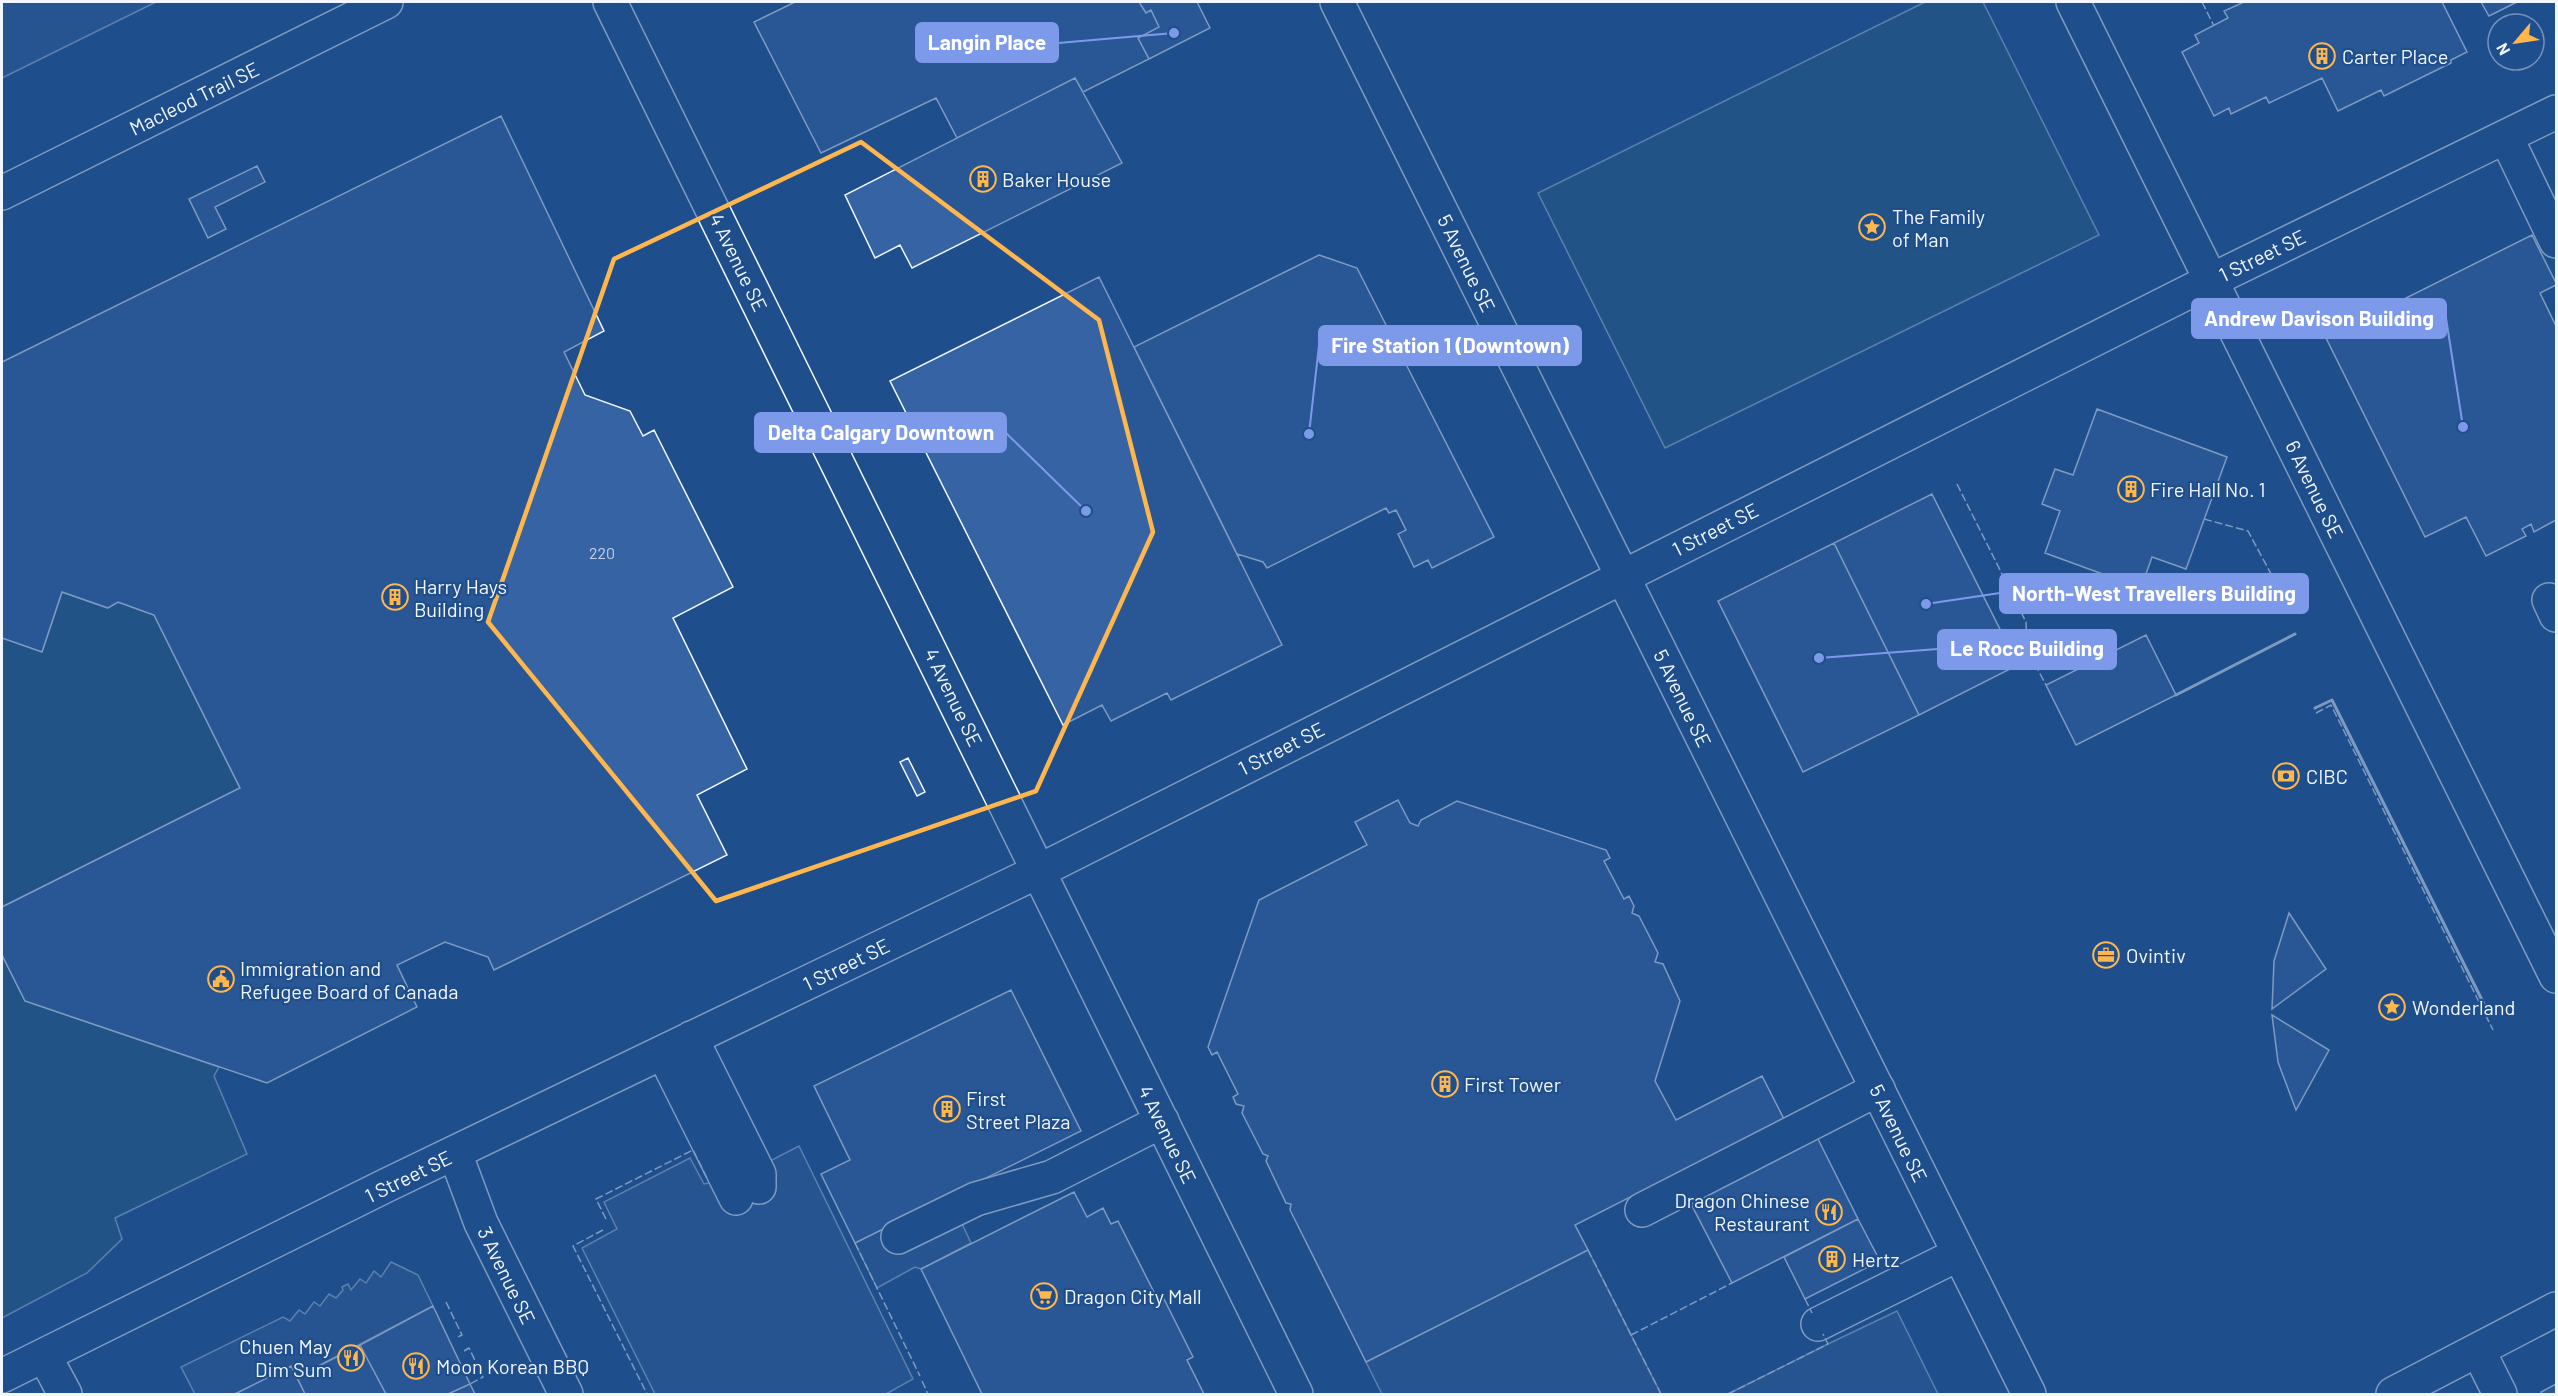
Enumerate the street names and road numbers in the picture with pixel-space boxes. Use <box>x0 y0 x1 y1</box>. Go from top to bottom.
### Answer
street label: Macleod Trail SE <box>125 56 263 140</box>
street label: 4 Avenue SE <box>705 209 773 315</box>
street label: 5 Avenue SE <box>1433 210 1501 316</box>
street label: 1 Street SE <box>2215 224 2309 286</box>
street label: 6 Avenue SE <box>2281 436 2349 542</box>
street label: 1 Street SE <box>1668 497 1762 561</box>
street label: 4 Avenue SE <box>920 644 988 750</box>
street label: 5 Avenue SE <box>1649 645 1717 751</box>
street label: 1 Street SE <box>1234 716 1328 780</box>
street label: 1 Street SE <box>799 933 893 995</box>
street label: 5 Avenue SE <box>1865 1080 1933 1186</box>
street label: 4 Avenue SE <box>1134 1081 1202 1187</box>
street label: 1 Street SE <box>361 1145 455 1207</box>
street label: 3 Avenue SE <box>473 1222 541 1328</box>

